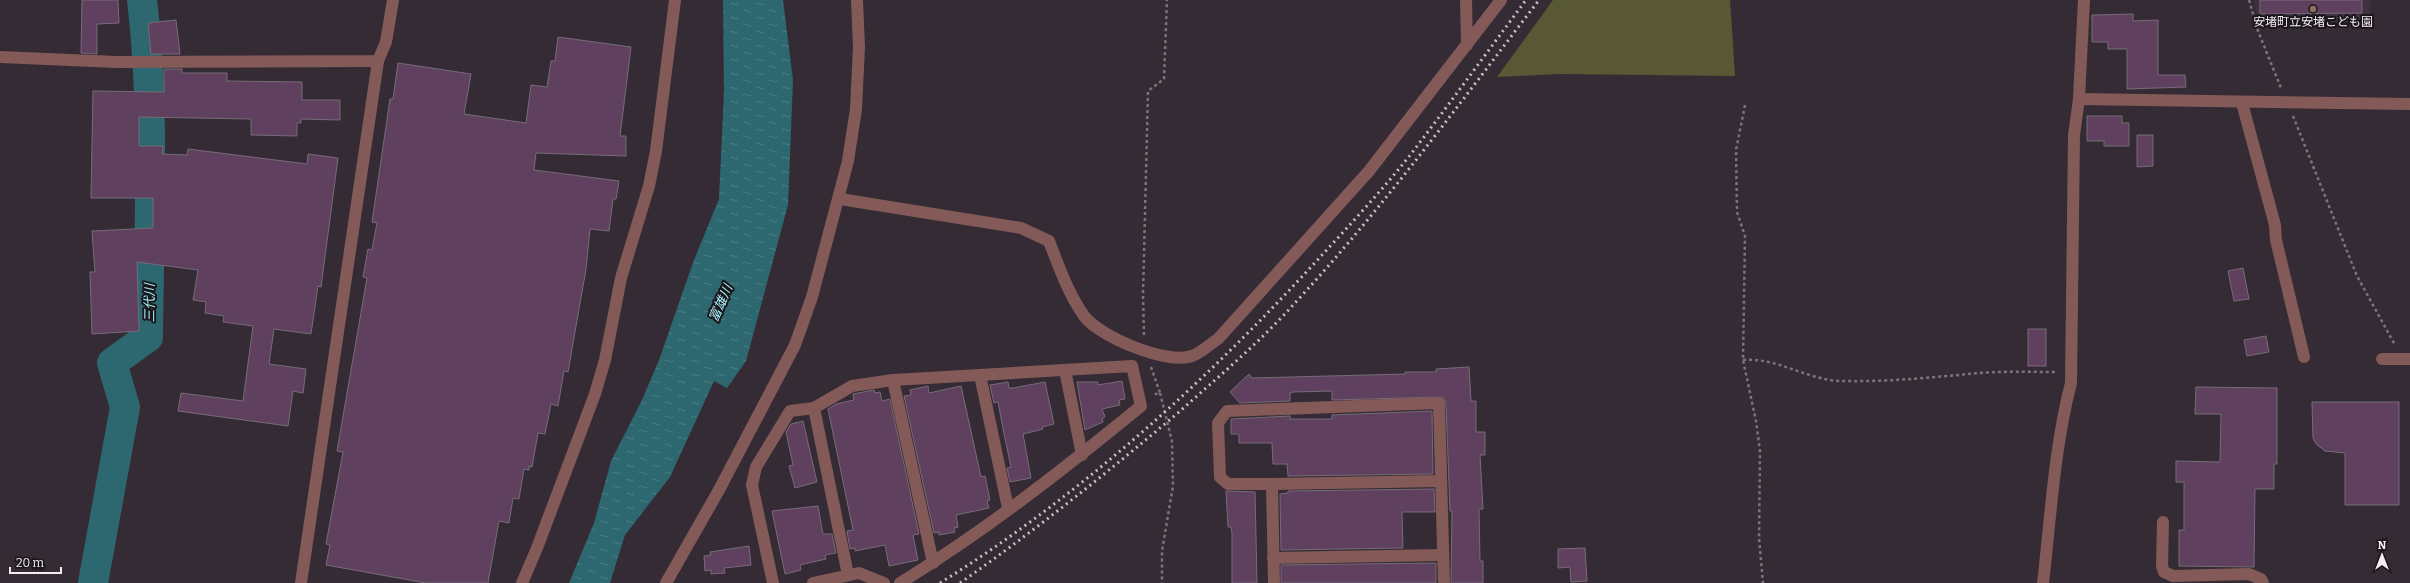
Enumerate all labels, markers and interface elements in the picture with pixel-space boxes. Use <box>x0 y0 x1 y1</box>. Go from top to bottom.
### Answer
marker: 安堵町立安堵こども園 <box>2308 4 2318 14</box>
place label: 安堵町立安堵こども園 <box>2253 15 2373 29</box>
water label: 富雄川 <box>706 281 736 324</box>
water label: 三代川 <box>142 282 157 323</box>
north arrow <box>2362 535 2402 575</box>
text: N <box>2378 539 2387 552</box>
scale bar <box>10 549 61 575</box>
text: 20 m <box>16 556 45 570</box>

